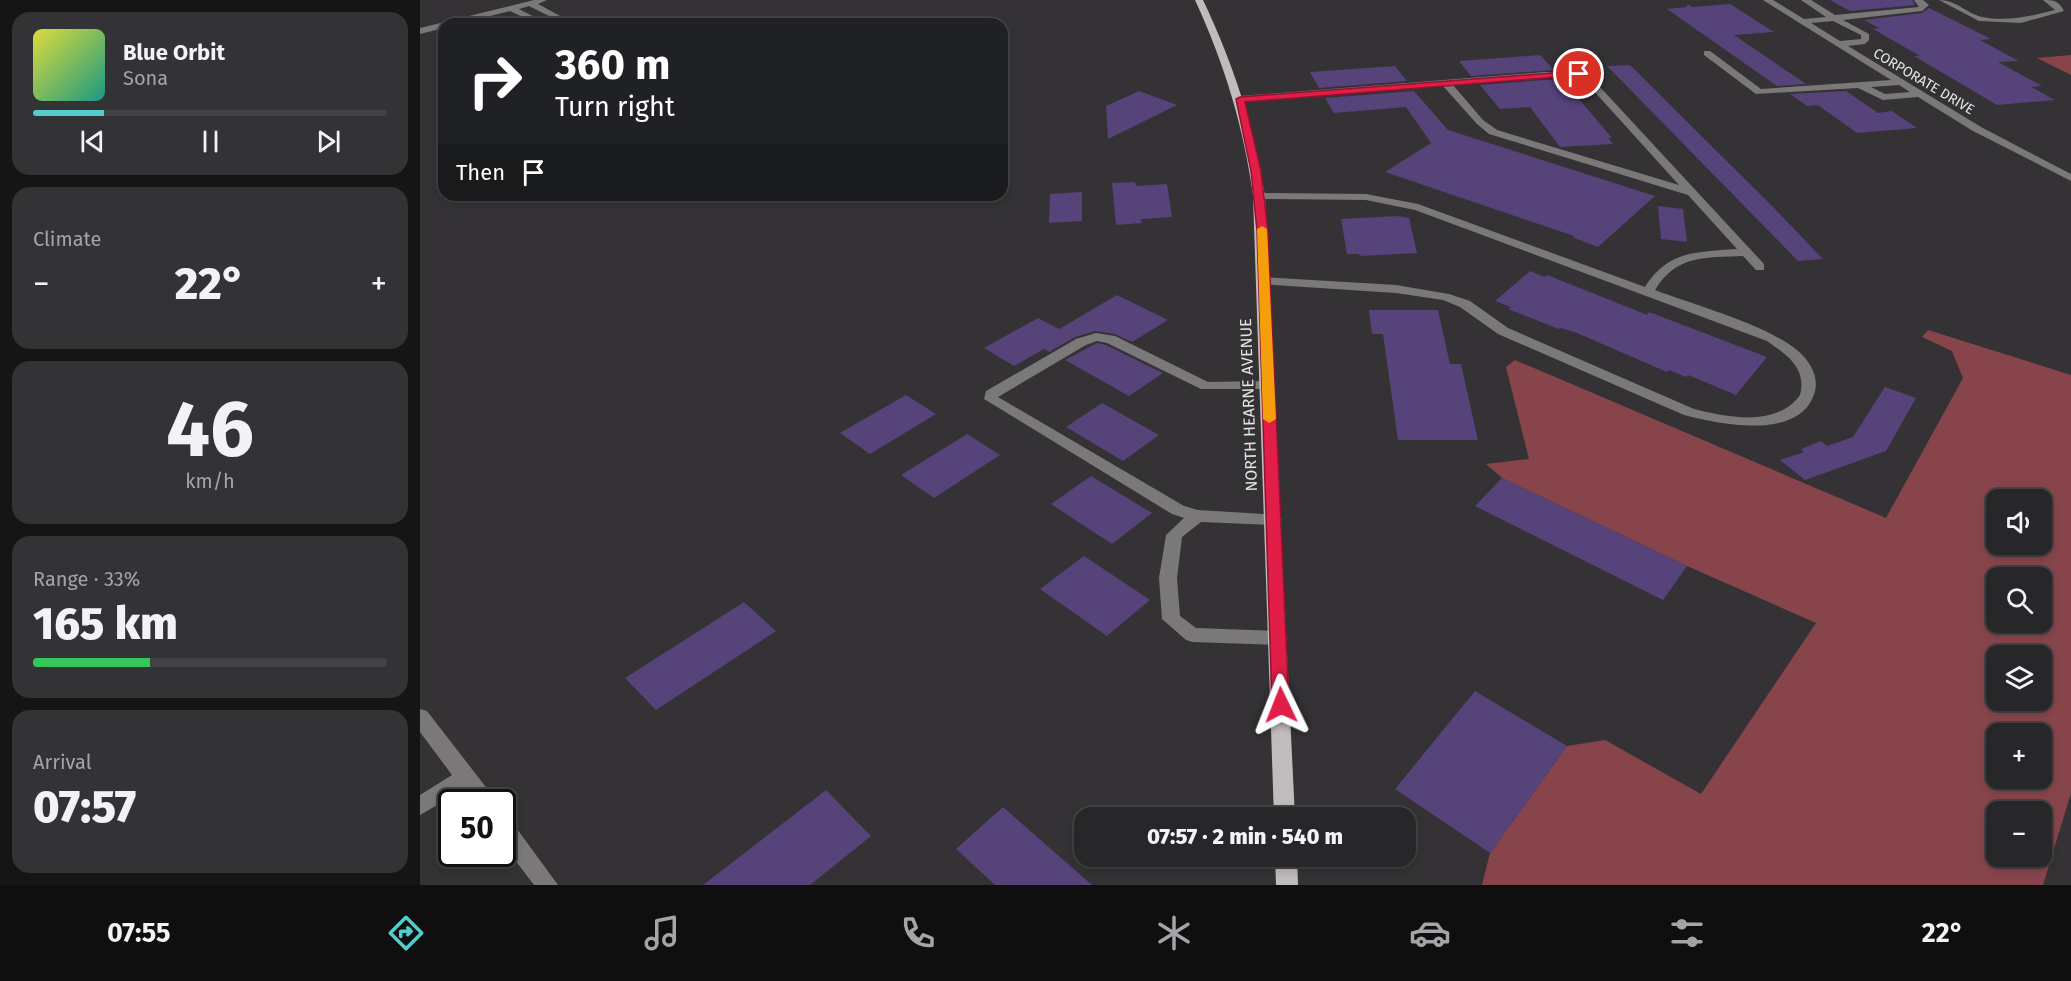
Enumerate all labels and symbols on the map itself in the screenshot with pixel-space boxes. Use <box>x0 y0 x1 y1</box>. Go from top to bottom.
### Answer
street label: CORPORATE DRIVE <box>1870 45 1977 118</box>
pin <box>1553 48 1604 99</box>
street label: NORTH HEARNE AVENUE <box>1236 318 1261 492</box>
position arrow <box>1249 673 1313 737</box>
speed limit sign: 50 <box>438 789 516 867</box>

